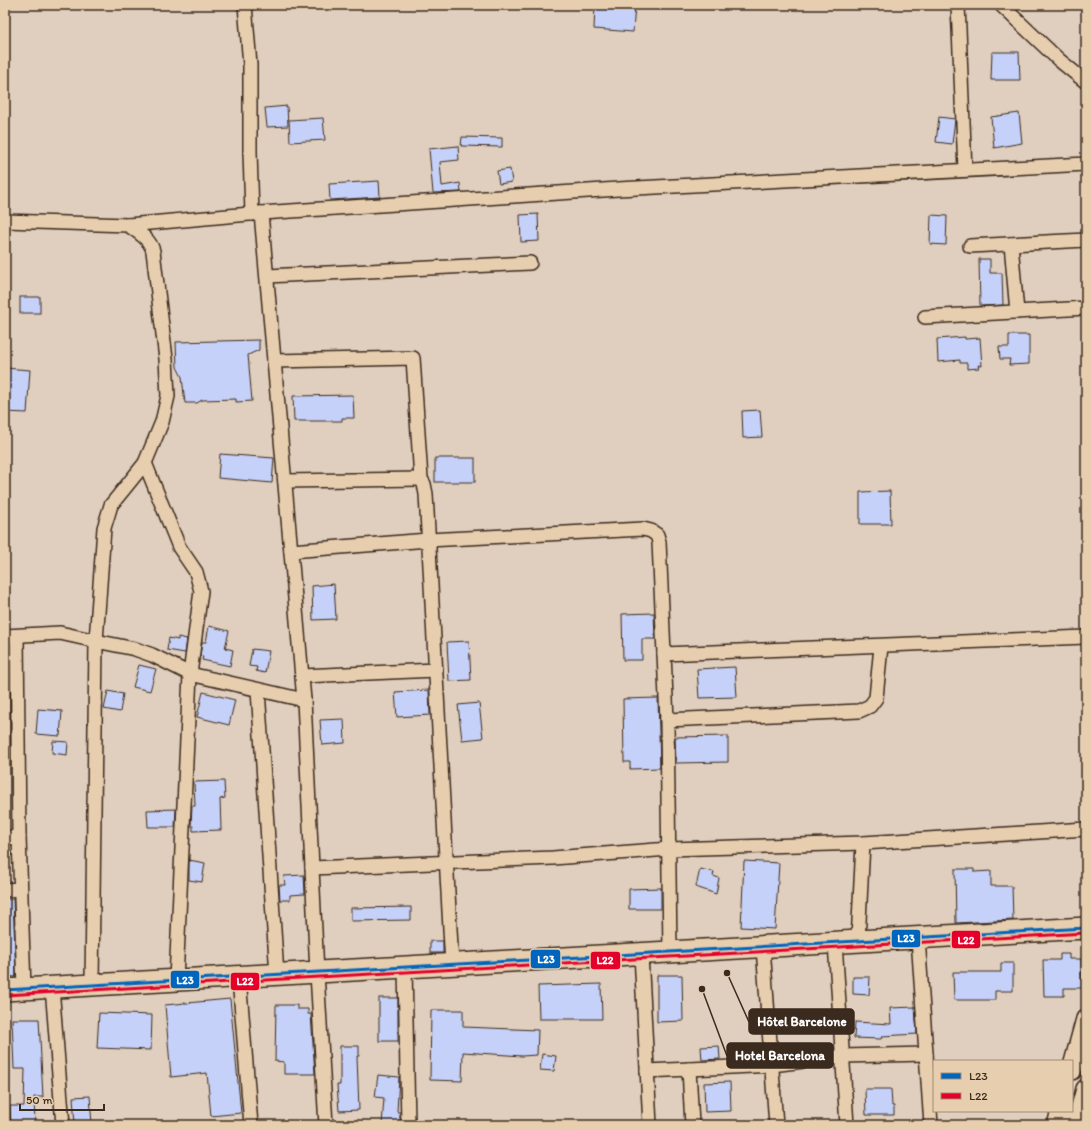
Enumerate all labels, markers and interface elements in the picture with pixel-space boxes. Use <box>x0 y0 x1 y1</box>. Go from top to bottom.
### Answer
line badge: L23 <box>891 929 921 948</box>
line badge: L22 <box>951 930 981 949</box>
text: L23 <box>897 932 915 945</box>
text: L22 <box>957 934 975 947</box>
line badge: L23 <box>530 949 561 969</box>
line badge: L22 <box>590 951 621 970</box>
text: L23 <box>537 953 555 966</box>
text: L22 <box>596 954 614 967</box>
line badge: L23 <box>170 970 200 989</box>
line badge: L22 <box>230 972 260 991</box>
text: L23 <box>176 974 194 987</box>
text: L22 <box>236 975 254 988</box>
callout: Hôtel Barcelone <box>749 1009 854 1034</box>
text: Hôtel Barcelone <box>757 1014 847 1029</box>
callout: Hotel Barcelona <box>727 1043 833 1068</box>
text: Hotel Barcelona <box>735 1048 825 1063</box>
legend <box>933 1060 1073 1112</box>
text: L23 <box>969 1069 988 1083</box>
scale bar <box>20 1086 104 1112</box>
text: L22 <box>969 1089 988 1103</box>
text: 50 m <box>26 1093 52 1107</box>

